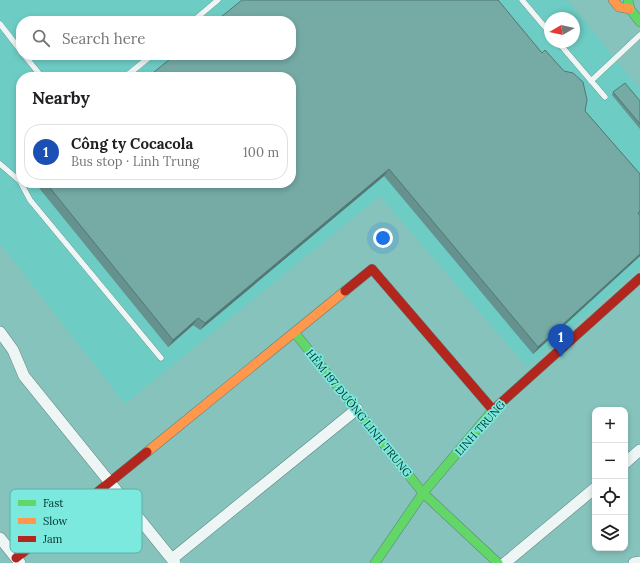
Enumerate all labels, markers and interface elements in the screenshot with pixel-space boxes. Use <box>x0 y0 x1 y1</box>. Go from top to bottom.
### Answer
north arrow <box>544 12 580 48</box>
search box <box>16 16 296 60</box>
icon: search <box>30 27 52 49</box>
text: Search here <box>62 29 145 48</box>
text: Nearby <box>32 87 90 109</box>
text: Công ty Cocacola <box>71 134 193 153</box>
text: 1 <box>43 144 49 161</box>
text: 100 m <box>243 144 279 161</box>
text: Bus stop · Linh Trung <box>71 153 200 170</box>
your location <box>373 228 393 248</box>
pin: 1 <box>548 324 574 357</box>
street label: HẺM 197 ĐƯỜNG LINH TRUNG <box>303 346 416 480</box>
street label: LINH TRUNG <box>452 397 509 458</box>
map controls <box>592 407 628 551</box>
button: + <box>592 407 628 443</box>
button: − <box>592 443 628 479</box>
button: locate <box>592 479 628 515</box>
legend <box>10 489 142 553</box>
text: Fast <box>43 496 64 510</box>
text: Slow <box>43 514 68 528</box>
button: layers <box>592 515 628 551</box>
text: Jam <box>42 532 63 546</box>

